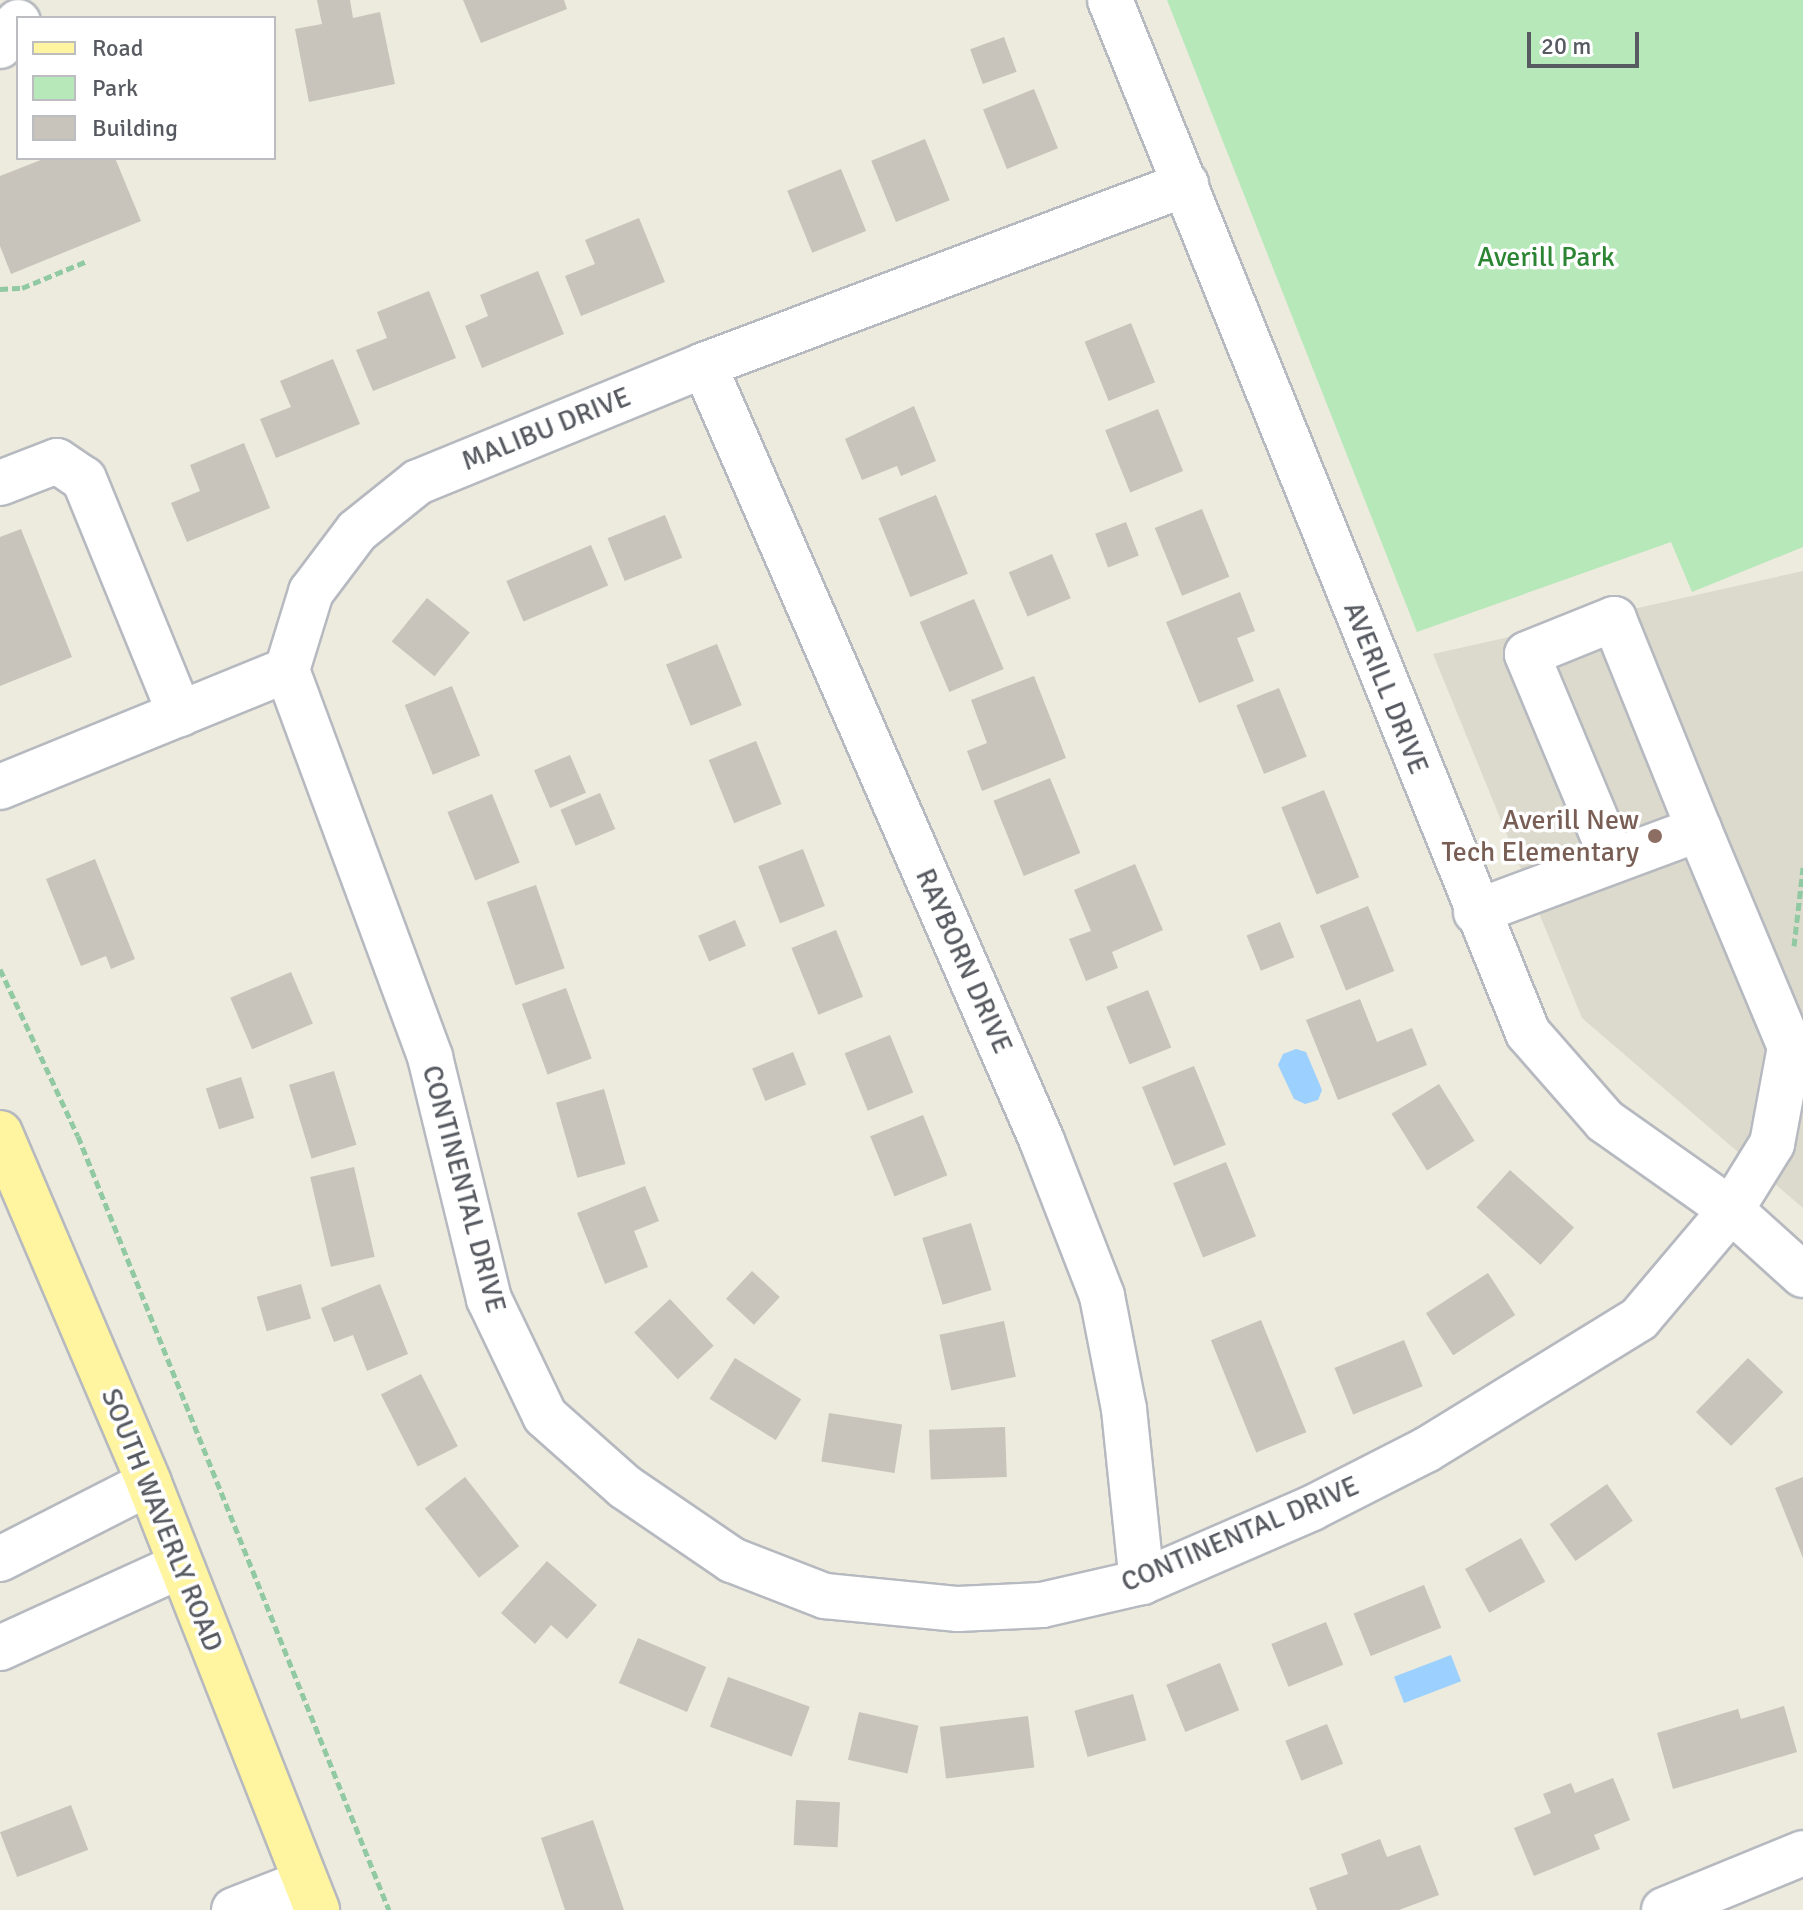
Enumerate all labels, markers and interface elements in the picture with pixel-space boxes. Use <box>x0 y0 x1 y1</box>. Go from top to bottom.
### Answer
legend <box>16 16 276 160</box>
scale bar <box>1531 16 1643 66</box>
text: 20 m <box>1541 31 1591 61</box>
text: Road <box>92 33 143 63</box>
text: Park <box>92 73 138 103</box>
text: Building <box>92 113 178 143</box>
park label: Averill Park <box>1477 240 1615 274</box>
street label: MALIBU DRIVE <box>457 380 635 478</box>
street label: AVERILL DRIVE <box>1336 597 1436 779</box>
place label: Averill New Tech Elementary <box>1441 803 1639 869</box>
marker: Averill New Tech Elementary <box>1646 827 1664 845</box>
street label: RAYBORN DRIVE <box>908 863 1020 1059</box>
street label: CONTINENTAL DRIVE <box>415 1062 513 1316</box>
street label: SOUTH WAVERLY ROAD <box>94 1384 230 1656</box>
street label: CONTINENTAL DRIVE <box>1116 1469 1364 1599</box>

